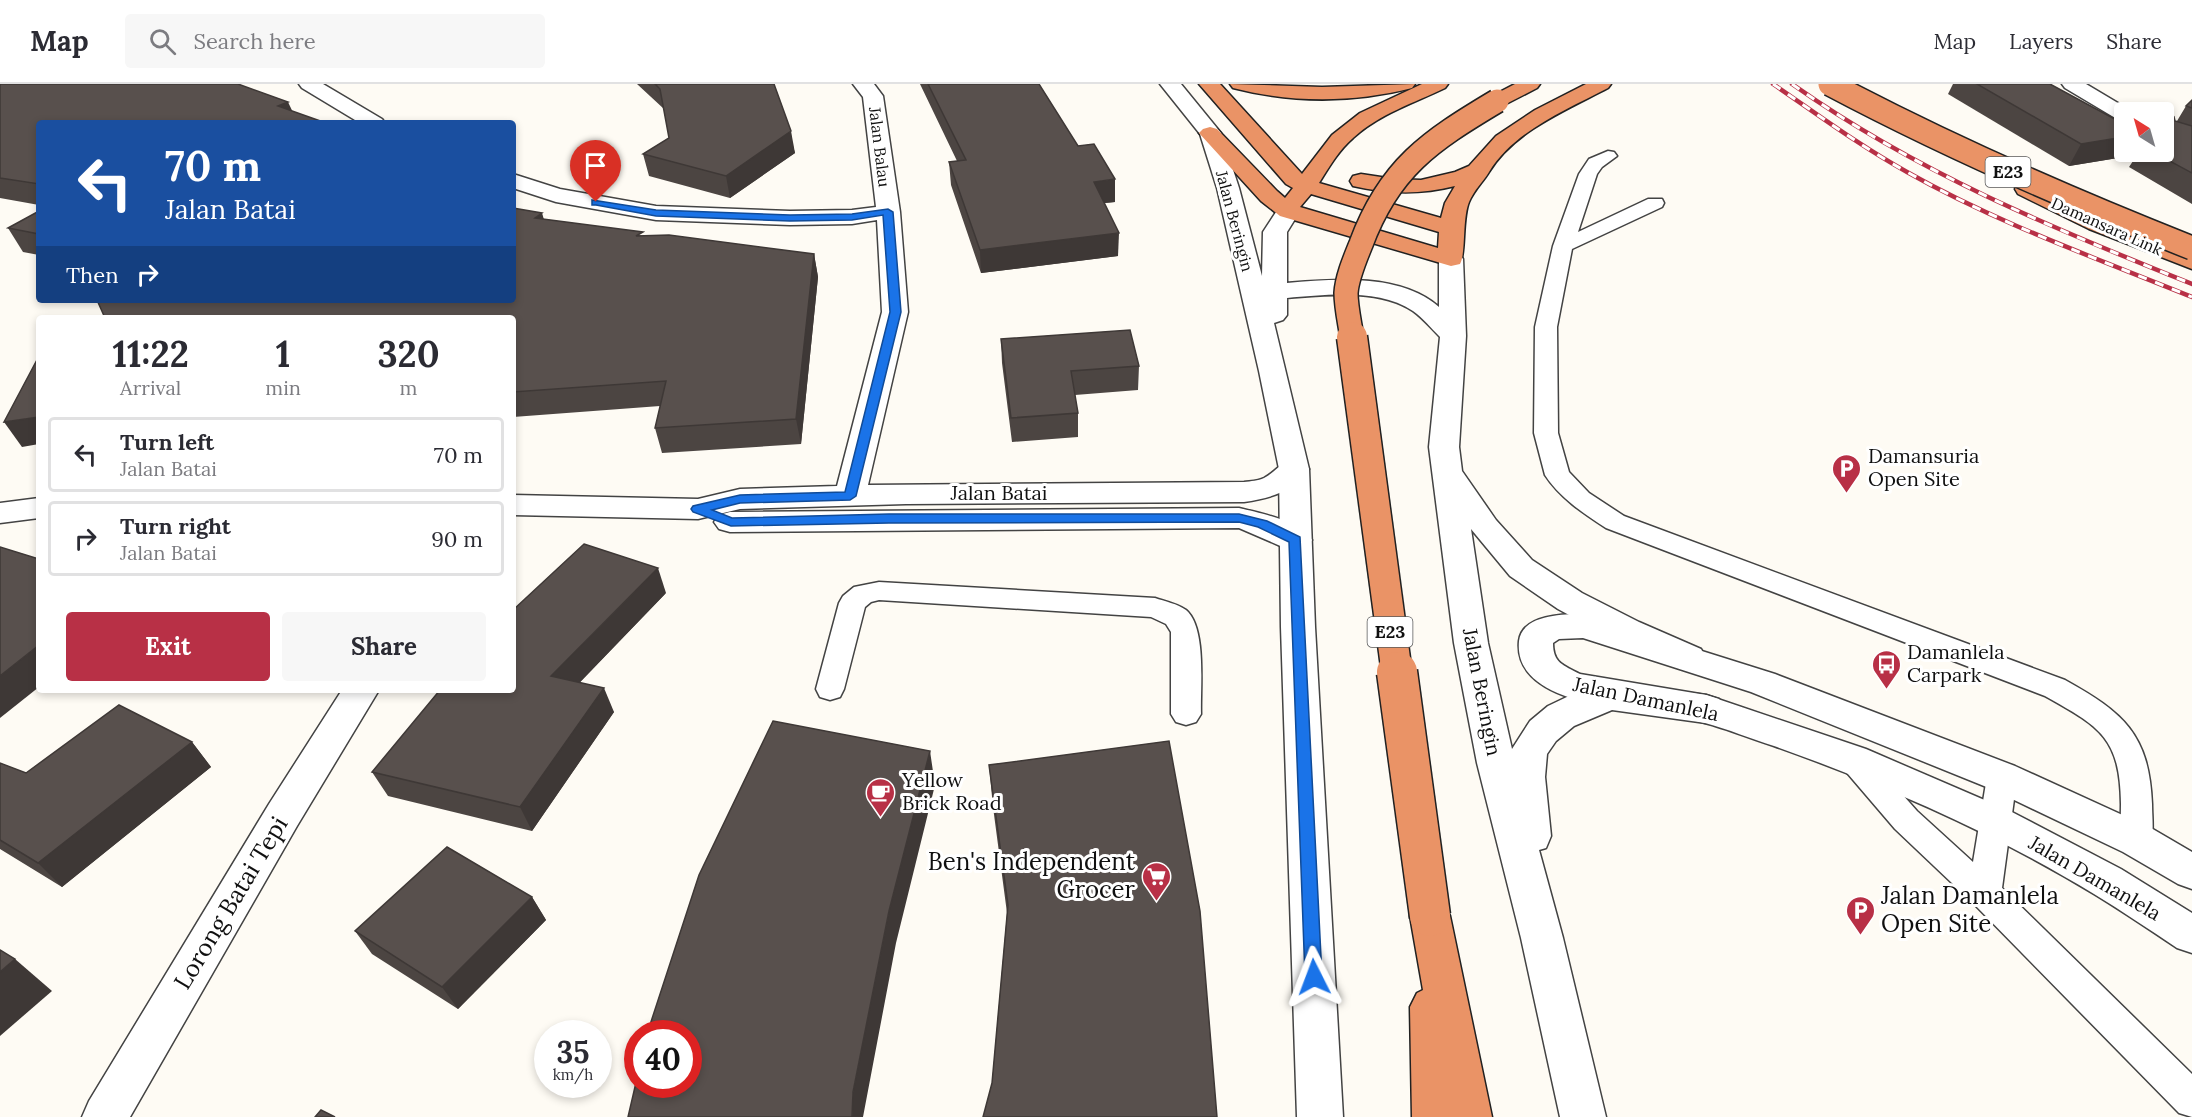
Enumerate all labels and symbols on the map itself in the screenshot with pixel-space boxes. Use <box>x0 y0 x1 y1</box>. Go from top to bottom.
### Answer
north arrow <box>2114 102 2174 162</box>
street label: Jalan Balau <box>865 105 895 189</box>
pin <box>570 140 621 202</box>
road number: E23 <box>1986 157 2030 187</box>
street label: Jalan Beringin <box>1212 167 1258 274</box>
street label: Damansara Link <box>2048 193 2166 260</box>
place label: Damansuria Open Site <box>1868 443 1979 491</box>
parking icon: Damansuria Open Site <box>1831 452 1863 494</box>
street label: Jalan Batai <box>950 480 1047 505</box>
road number: E23 <box>1368 617 1412 647</box>
street label: Jalan Beringin <box>1458 625 1507 758</box>
place label: Damanlela Carpark <box>1907 639 2005 687</box>
bus stop icon: Damanlela Carpark <box>1870 648 1902 690</box>
street label: Jalan Damanlela <box>1570 671 1721 726</box>
place label: Yellow Brick Road <box>901 767 1002 815</box>
cafe icon: Yellow Brick Road <box>865 776 897 818</box>
street label: Lorong Batai Tepi <box>167 811 294 995</box>
street label: Jalan Damanlela <box>2024 829 2166 925</box>
place label: Ben's Independent Grocer <box>928 846 1136 905</box>
supermarket icon: Ben's Independent Grocer <box>1140 860 1172 902</box>
place label: Jalan Damanlela Open Site <box>1880 880 2059 939</box>
parking icon: Jalan Damanlela Open Site <box>1844 894 1876 936</box>
position arrow <box>1282 945 1346 1009</box>
speed limit sign: 40 <box>624 1020 702 1098</box>

